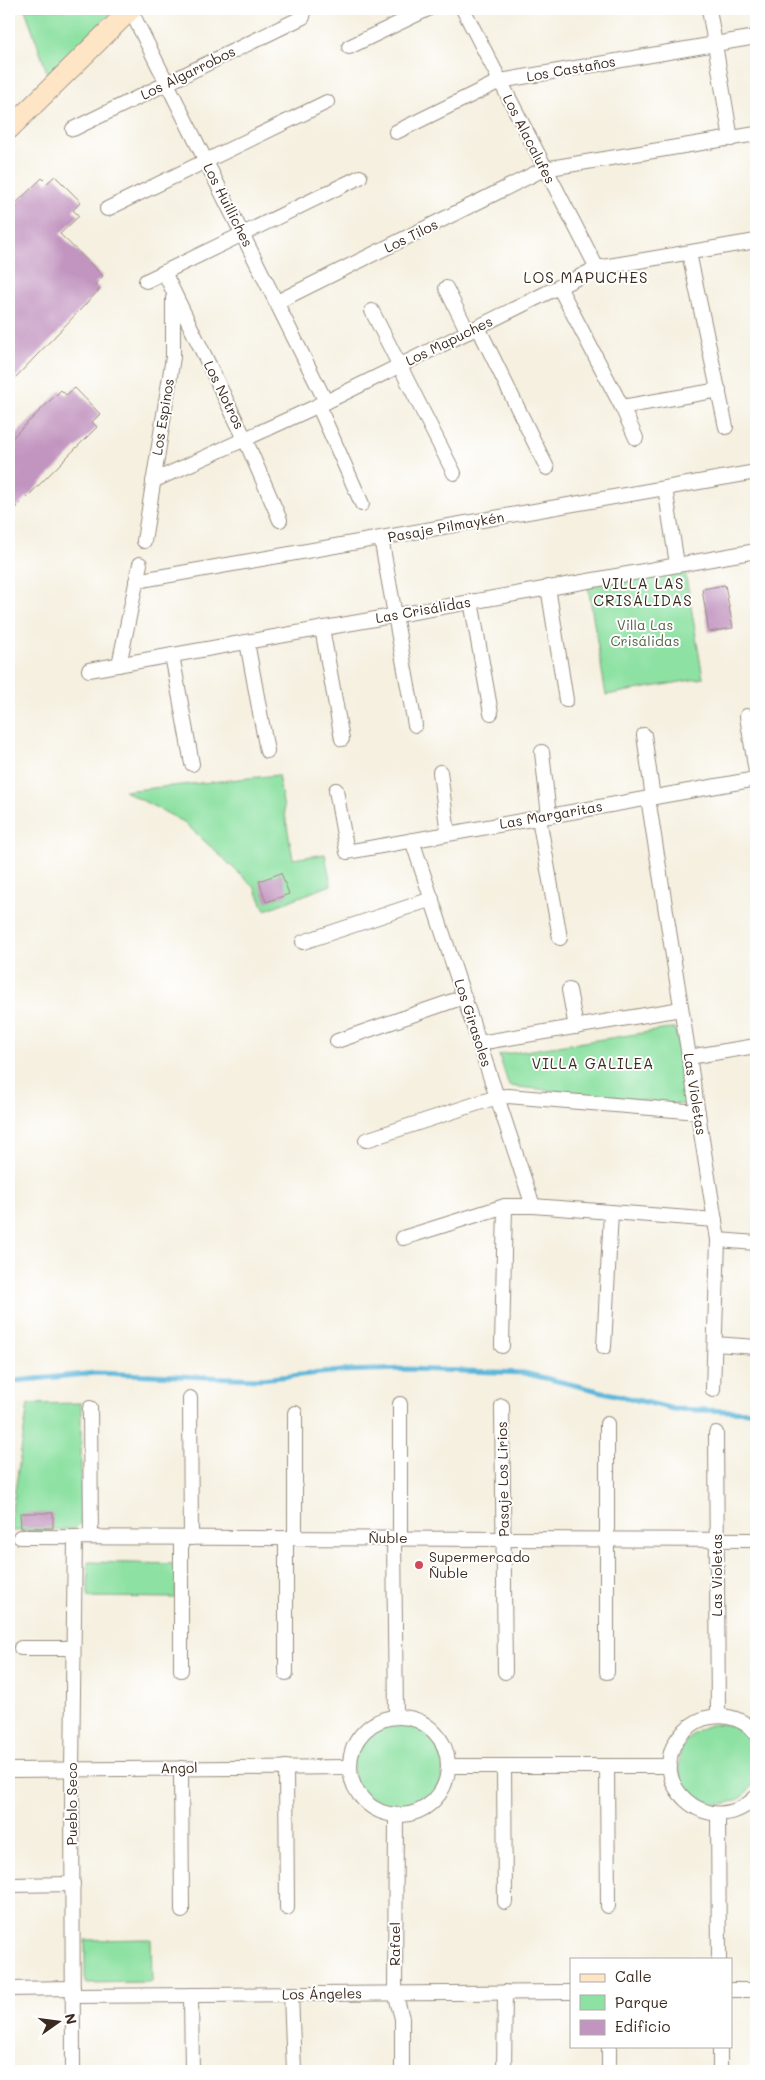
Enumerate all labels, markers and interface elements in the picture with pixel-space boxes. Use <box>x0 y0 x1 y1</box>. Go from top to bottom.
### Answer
street label: Los Algarrobos <box>137 41 238 104</box>
street label: Los Castaños <box>525 51 617 86</box>
street label: Los Alacalufes <box>499 91 560 187</box>
street label: Los Huilliches <box>199 160 258 250</box>
street label: Los Tilos <box>381 214 441 257</box>
district label: LOS MAPUCHES <box>524 267 648 287</box>
street label: Los Mapuches <box>402 311 496 370</box>
street label: Los Notros <box>200 357 249 432</box>
street label: Los Espinos <box>147 377 178 457</box>
street label: Pasaje Pilmaykén <box>386 507 506 546</box>
district label: VILLA LAS CRISÁLIDAS <box>593 573 693 610</box>
street label: Las Crisálidas <box>374 592 472 627</box>
park label: Villa Las Crisálidas <box>610 615 680 650</box>
street label: Las Margaritas <box>498 796 604 833</box>
street label: Los Girasoles <box>450 976 497 1069</box>
street label: Las Violetas <box>680 1052 711 1136</box>
district label: VILLA GALILEA <box>532 1053 655 1073</box>
street label: Pasaje Los Lirios <box>492 1421 513 1537</box>
street label: Ñuble <box>368 1528 408 1547</box>
street label: Las Violetas <box>707 1534 726 1616</box>
place label: Supermercado Ñuble <box>429 1547 530 1582</box>
marker: Supermercado Ñuble <box>413 1559 425 1571</box>
street label: Angol <box>160 1758 198 1777</box>
street label: Pueblo Seco <box>62 1762 81 1846</box>
street label: Rafael <box>385 1922 404 1966</box>
legend <box>570 1958 732 2048</box>
text: Calle <box>615 1966 652 1986</box>
street label: Los Ángeles <box>282 1983 362 2004</box>
text: Parque <box>615 1992 668 2012</box>
north arrow <box>32 1998 82 2048</box>
text: N <box>61 2011 82 2026</box>
text: Edificio <box>615 2016 671 2036</box>

